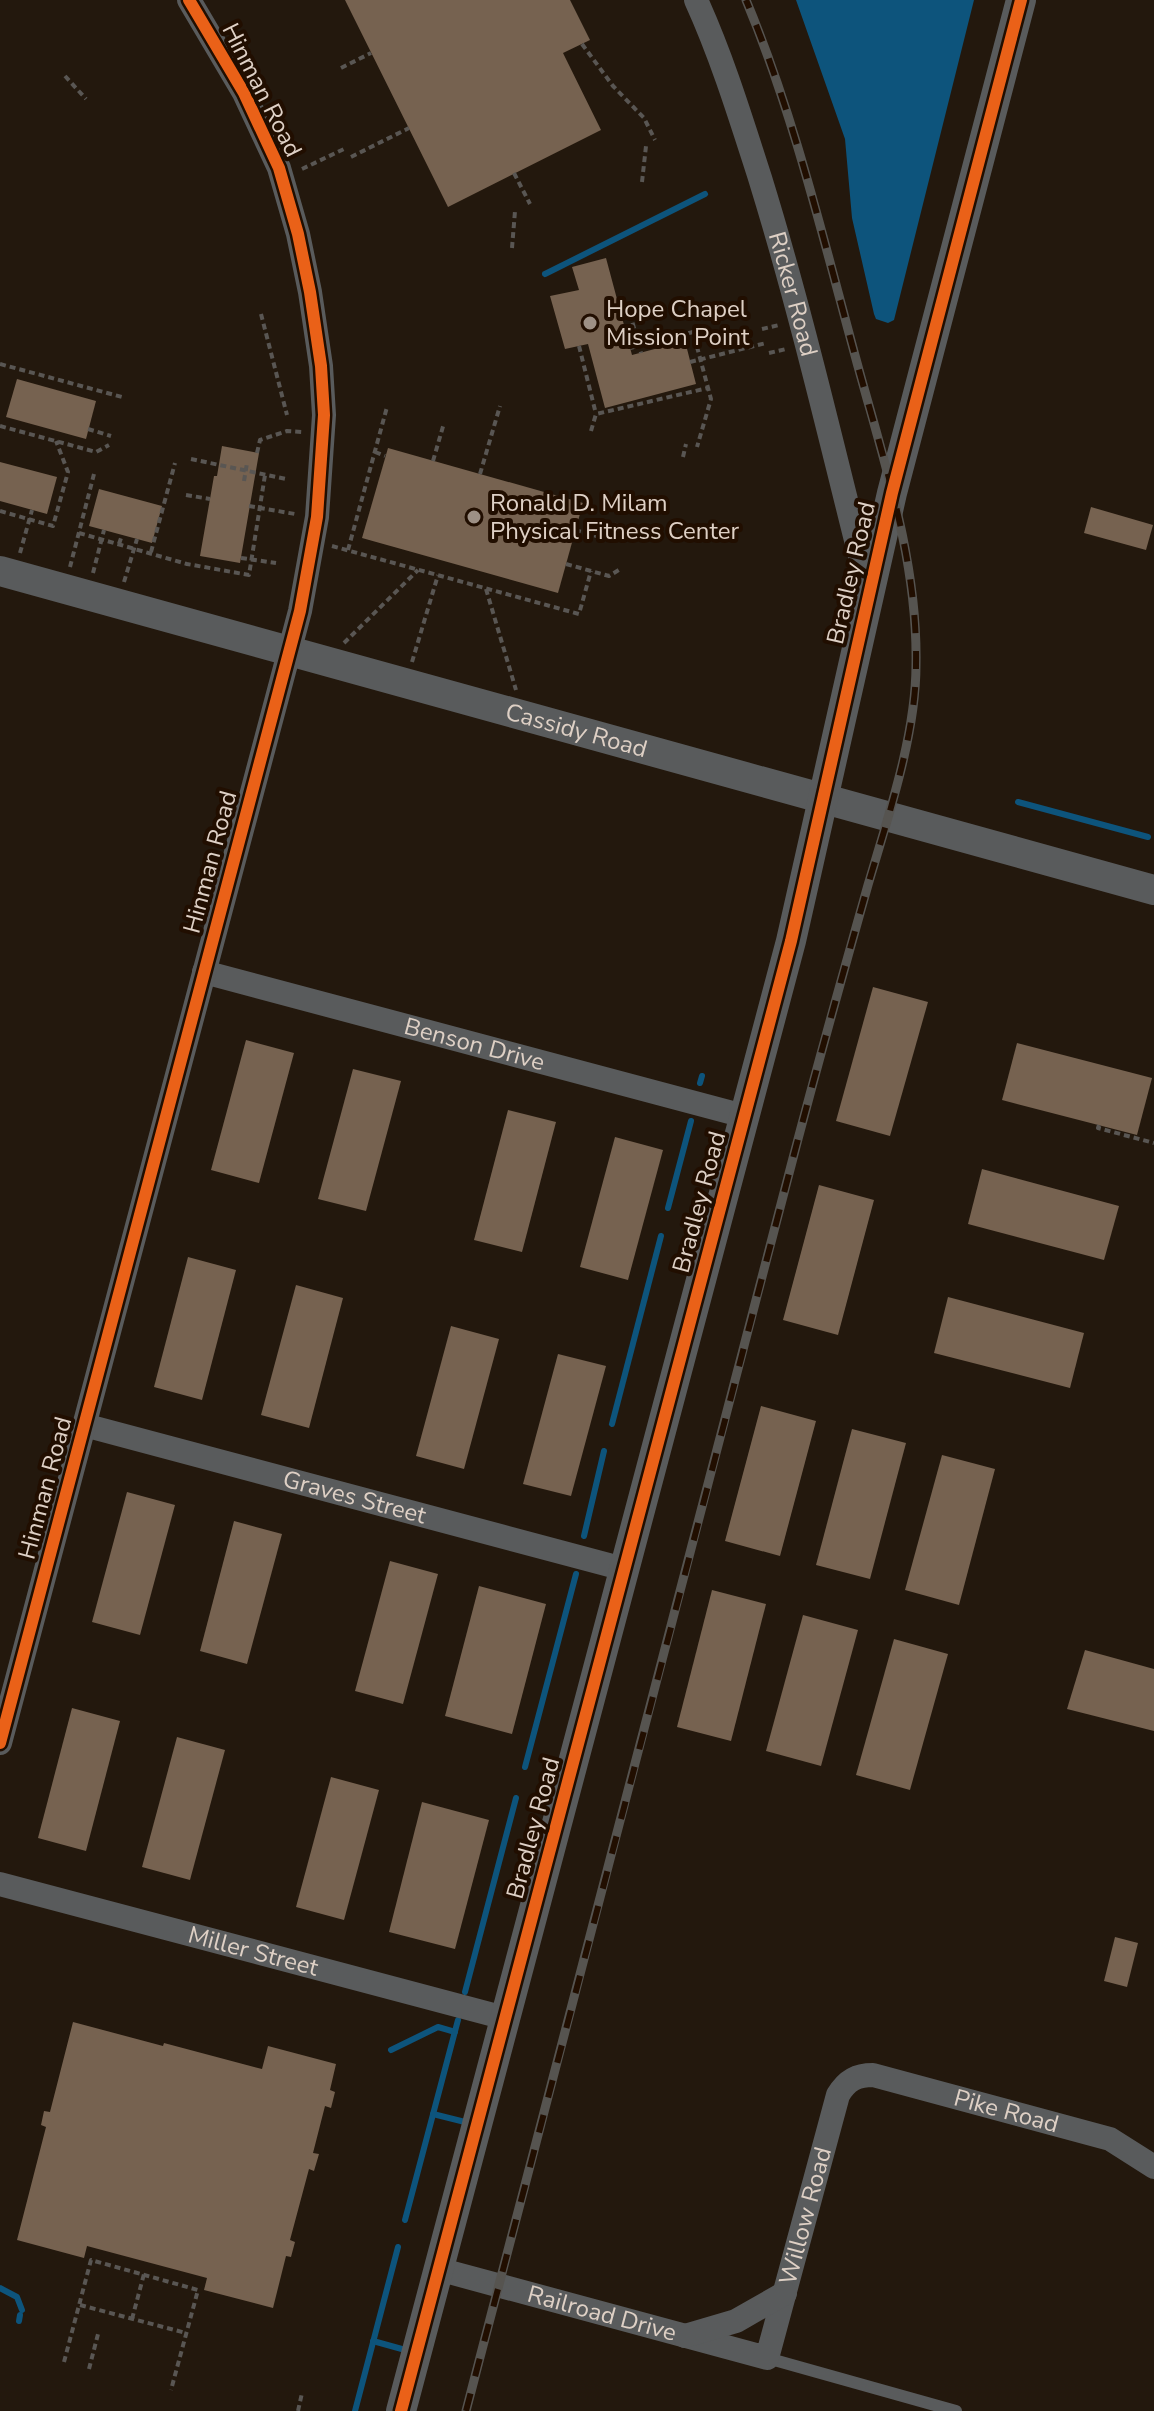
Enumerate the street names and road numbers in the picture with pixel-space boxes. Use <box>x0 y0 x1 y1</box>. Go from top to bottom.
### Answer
street label: Hinman Road <box>215 18 309 162</box>
street label: Ricker Road <box>761 228 825 360</box>
street label: Bradley Road <box>819 499 883 647</box>
street label: Cassidy Road <box>502 696 651 765</box>
street label: Hinman Road <box>176 787 244 937</box>
street label: Benson Drive <box>401 1010 548 1078</box>
street label: Bradley Road <box>665 1128 733 1276</box>
street label: Hinman Road <box>11 1413 79 1563</box>
street label: Graves Street <box>280 1463 430 1532</box>
street label: Bradley Road <box>499 1754 567 1902</box>
street label: Miller Street <box>185 1919 322 1984</box>
street label: Pike Road <box>950 2082 1062 2140</box>
street label: Willow Road <box>771 2143 839 2288</box>
street label: Railroad Drive <box>524 2278 680 2349</box>

